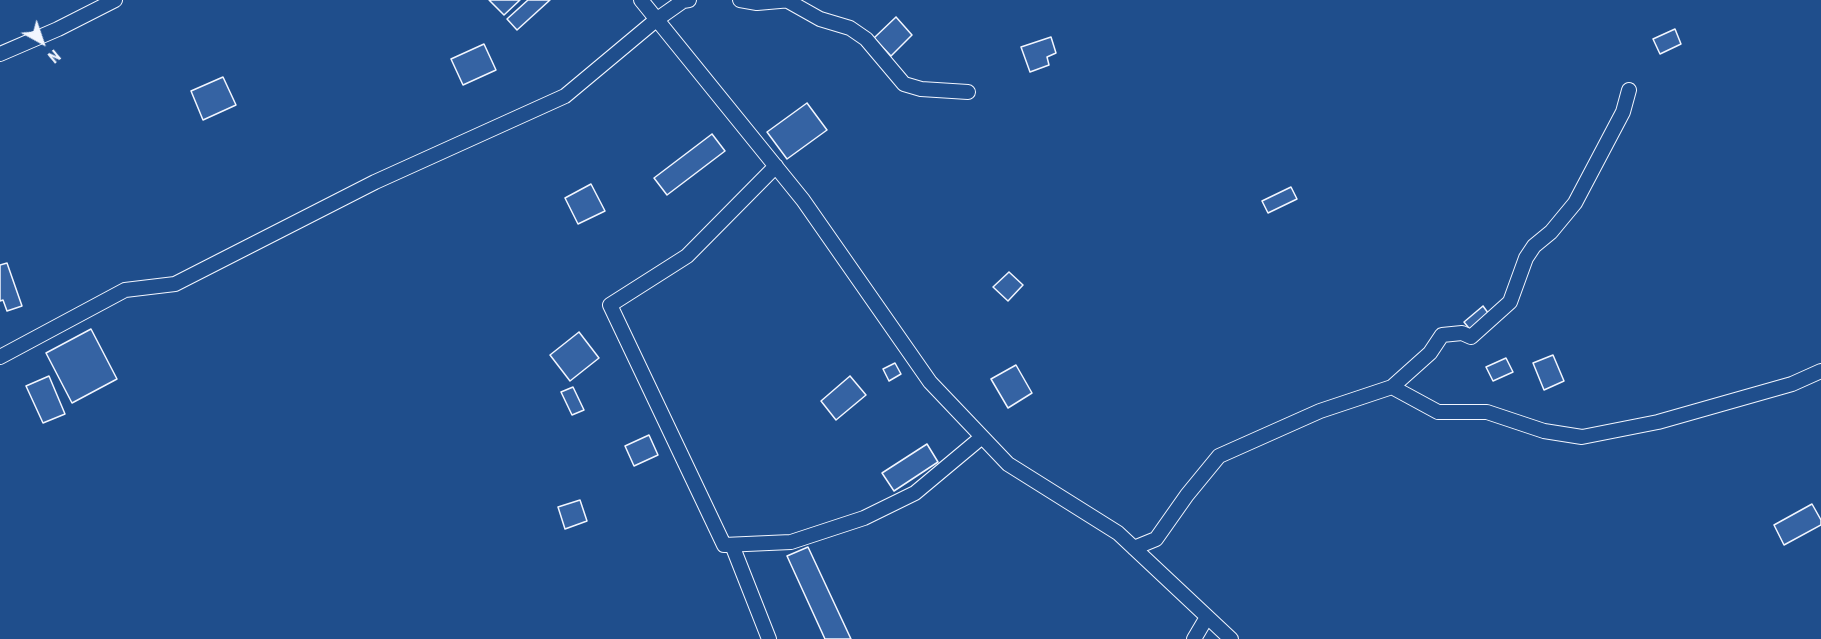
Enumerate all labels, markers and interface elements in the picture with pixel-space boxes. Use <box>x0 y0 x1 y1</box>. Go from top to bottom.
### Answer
north arrow <box>12 12 72 72</box>
text: N <box>44 46 64 67</box>

